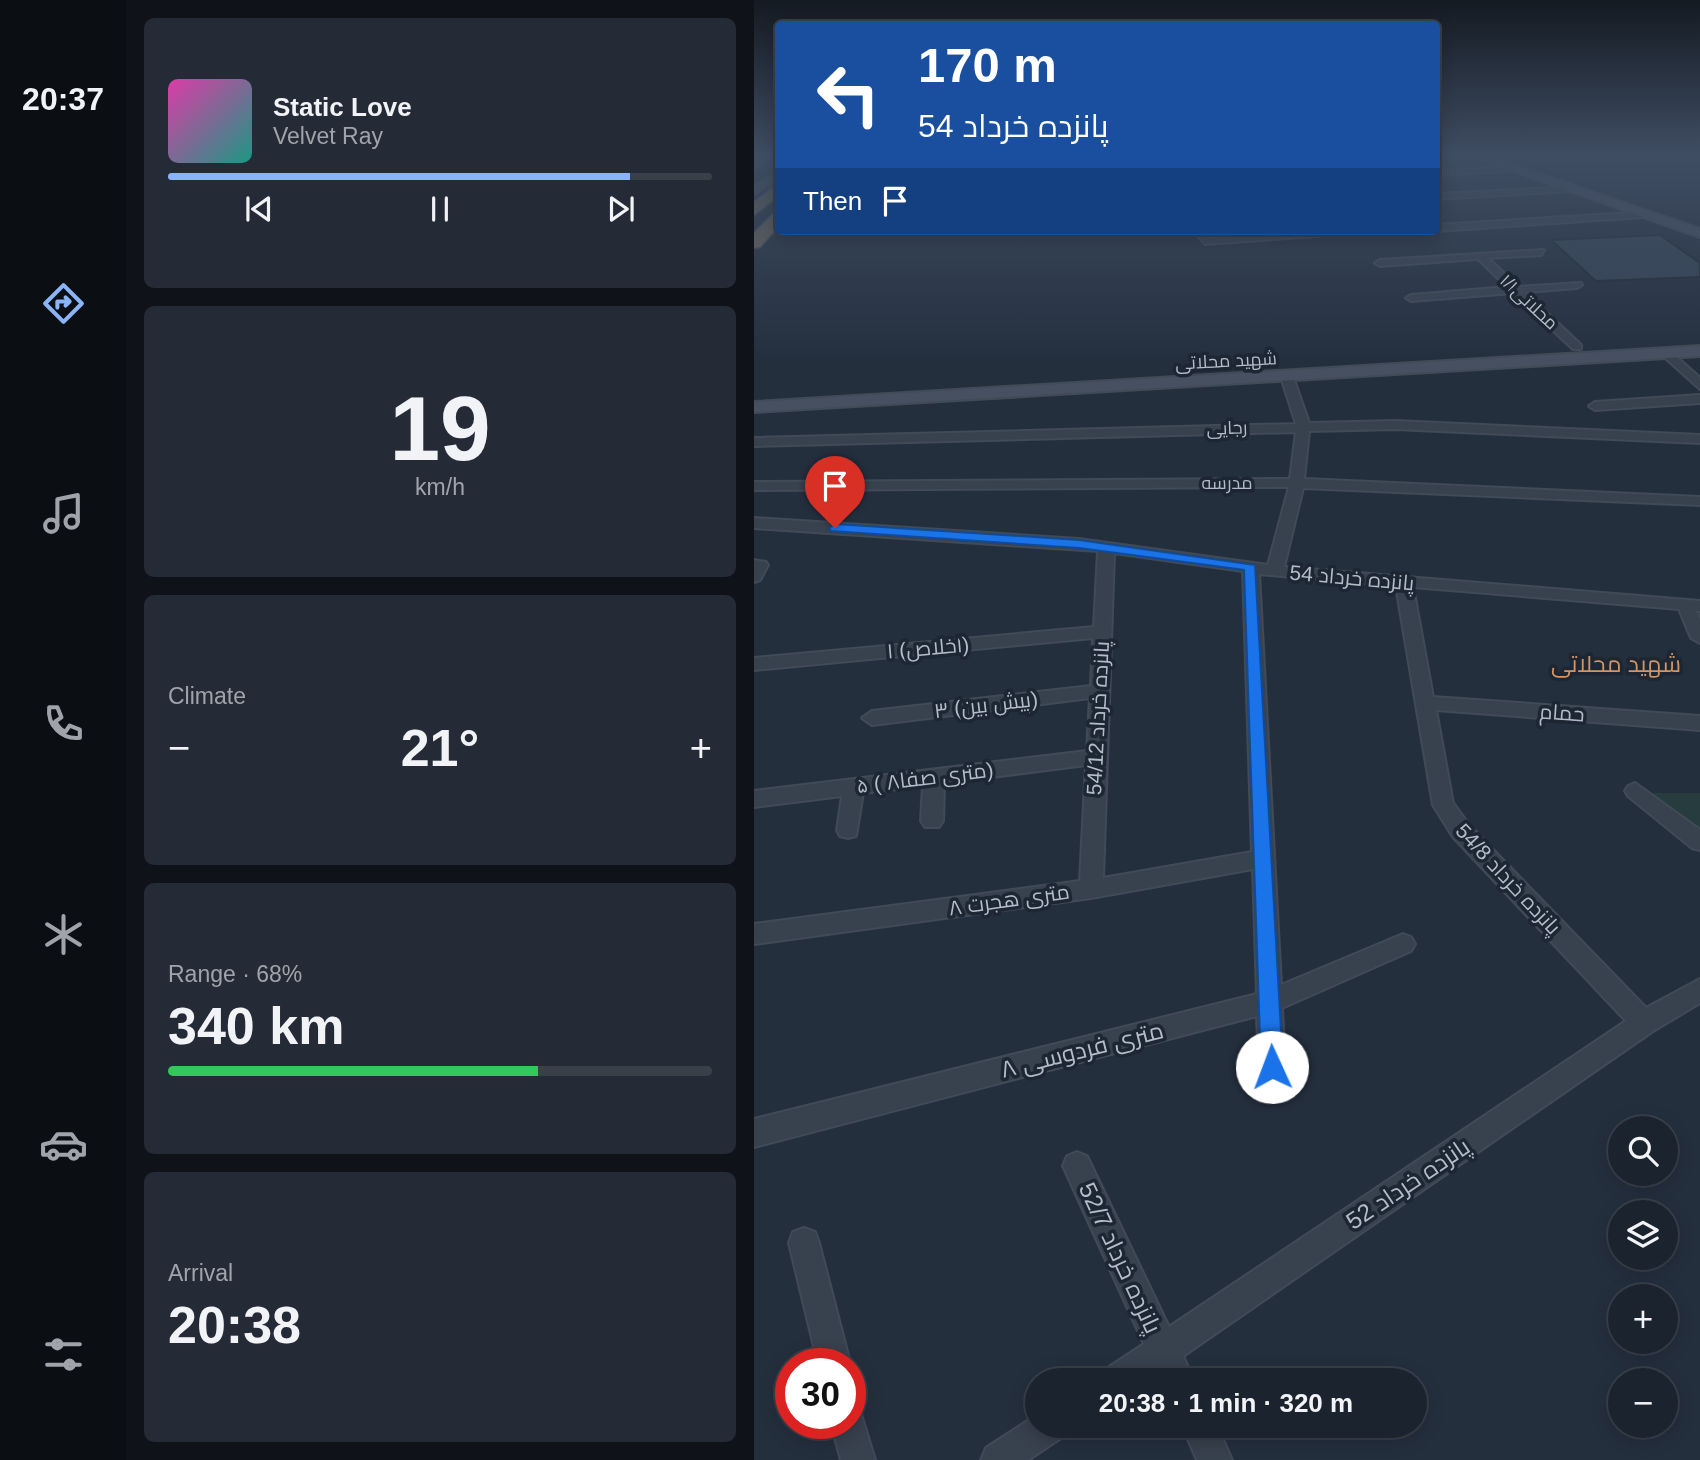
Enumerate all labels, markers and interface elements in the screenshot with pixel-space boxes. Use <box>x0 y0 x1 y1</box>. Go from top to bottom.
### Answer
text: 170 m <box>918 38 1057 92</box>
icon: left <box>803 49 894 140</box>
text: 20:37 <box>22 81 104 117</box>
text: Static Love <box>273 92 412 122</box>
text: پانزده خرداد 54 <box>918 108 1109 144</box>
text: Velvet Ray <box>273 123 383 149</box>
icon: arrive <box>876 182 914 220</box>
text: Then <box>803 186 862 216</box>
icon: previous <box>240 190 278 228</box>
icon: pause <box>421 190 459 228</box>
icon: next <box>602 190 640 228</box>
street label: محلاتی۱/۱ <box>1495 270 1562 334</box>
icon: directions <box>39 279 88 328</box>
street label: شهید محلاتی <box>1175 348 1277 375</box>
text: 19 <box>389 378 491 479</box>
street label: رجایی <box>1206 417 1248 440</box>
pin <box>805 456 865 528</box>
icon: arrive <box>816 467 854 505</box>
street label: مدرسه <box>1201 473 1253 494</box>
text: km/h <box>415 474 465 500</box>
icon: music <box>39 489 88 538</box>
street label: پانزده خرداد 54 <box>1288 561 1416 597</box>
street label: ۱ (اخلاص) <box>886 632 970 665</box>
street label: پانزده خرداد 54/12 <box>1082 640 1116 796</box>
district label: شهید محلاتی <box>1551 651 1681 678</box>
text: Climate <box>168 683 246 709</box>
street label: ۳ (پیش بین) <box>933 687 1039 725</box>
icon: phone <box>39 699 88 748</box>
street label: حمام <box>1538 699 1585 729</box>
text: 21° <box>401 719 479 777</box>
text: − <box>168 727 190 769</box>
text: + <box>690 727 712 769</box>
street label: ۵ ( ۸متری صفا) <box>855 758 995 799</box>
street label: پانزده خرداد 54/8 <box>1449 819 1566 941</box>
street label: ۸ متری هجرت <box>947 880 1071 921</box>
icon: climate <box>39 910 88 959</box>
text: Range · 68% <box>168 961 302 987</box>
text: 340 km <box>168 997 344 1055</box>
street label: ۸ متری فردوسی <box>998 1016 1166 1084</box>
position arrow <box>1235 1030 1309 1104</box>
map controls <box>1608 1116 1678 1438</box>
button: search <box>1608 1116 1678 1186</box>
icon: car <box>39 1120 88 1169</box>
street label: پانزده خرداد 52 <box>1341 1132 1477 1237</box>
street label: پانزده خرداد 52/7 <box>1071 1178 1167 1339</box>
button: layers <box>1608 1200 1678 1270</box>
text: Arrival <box>168 1260 233 1286</box>
button: + <box>1608 1284 1678 1354</box>
text: 20:38 <box>168 1296 301 1354</box>
icon: filters <box>39 1330 88 1379</box>
speed limit sign: 30 <box>775 1348 866 1439</box>
button: − <box>1608 1368 1678 1438</box>
text: 20:38 · 1 min · 320 m <box>1099 1388 1353 1418</box>

